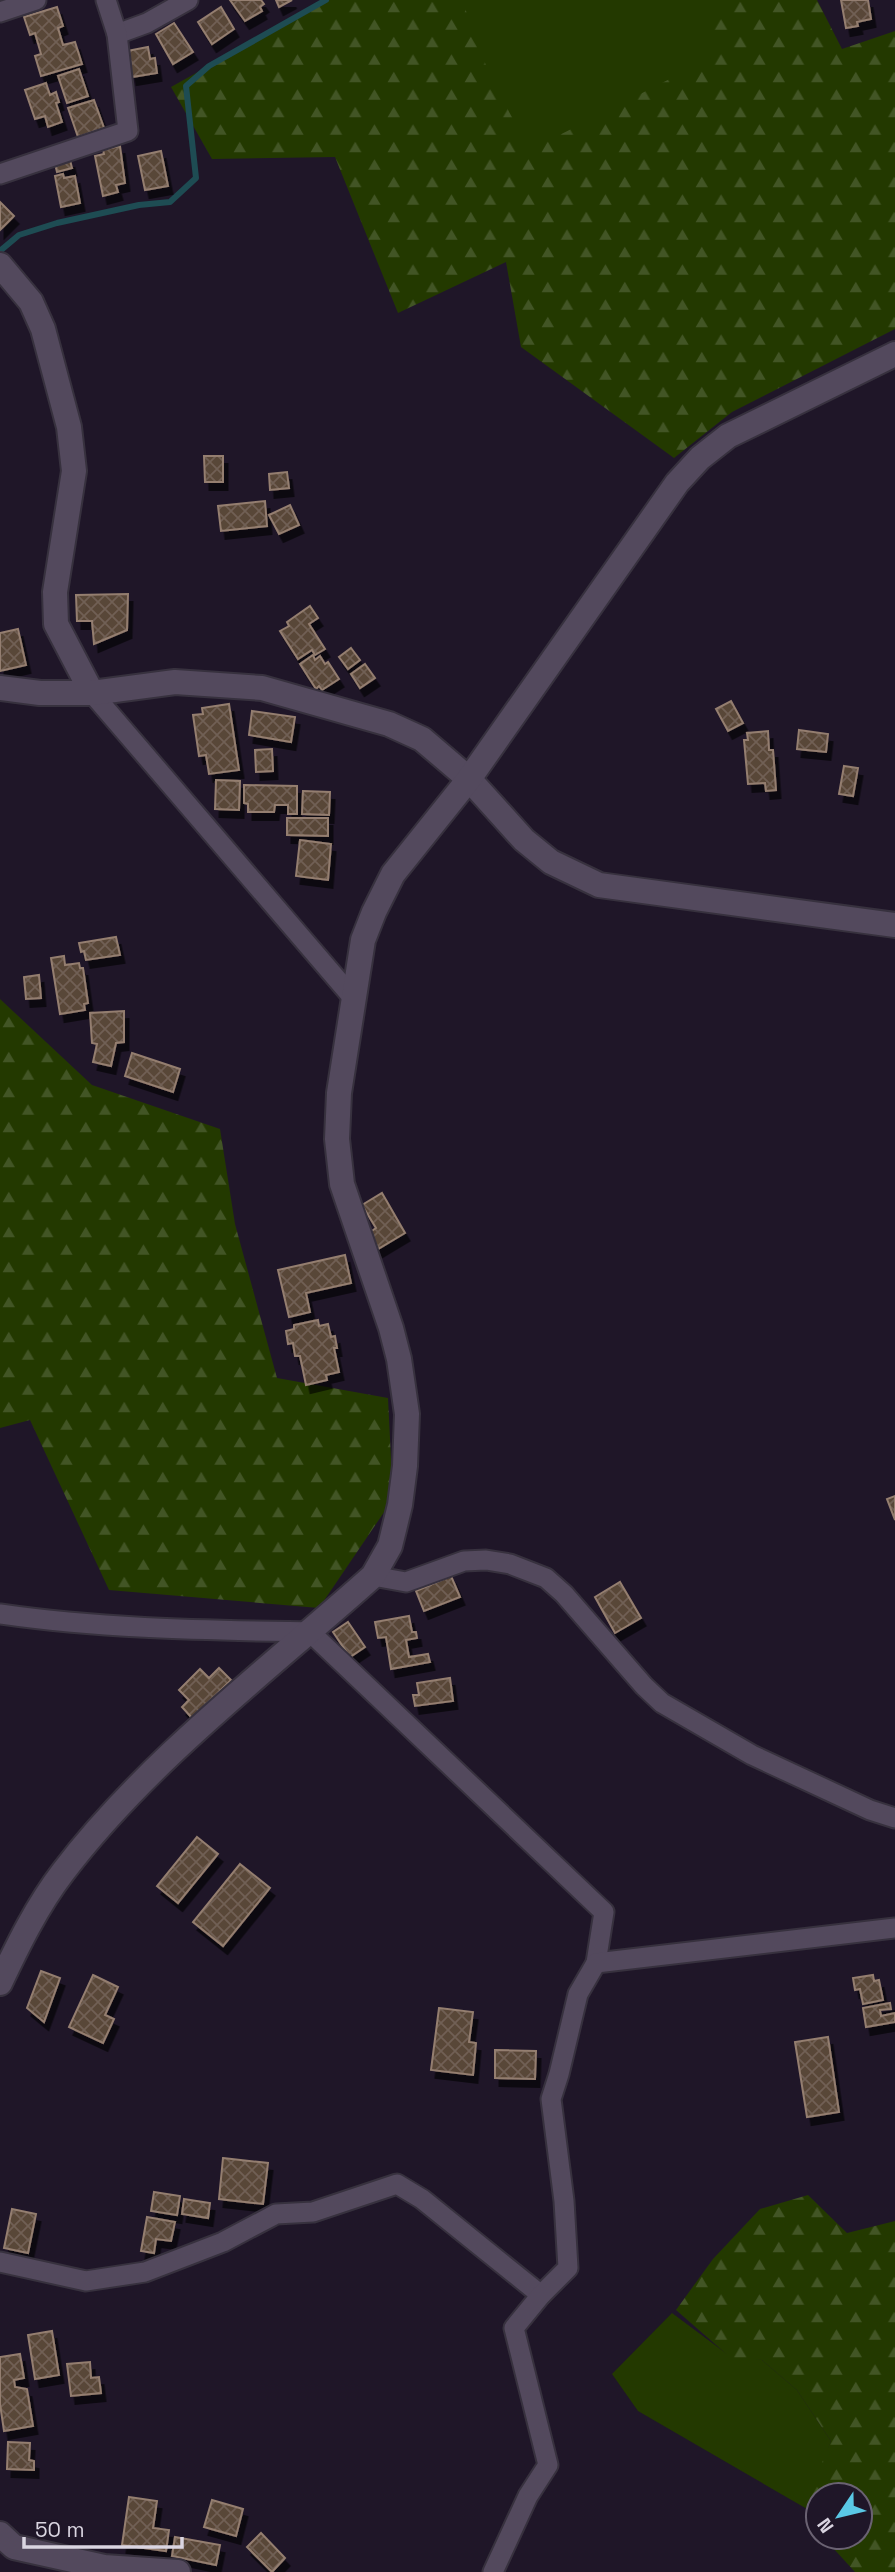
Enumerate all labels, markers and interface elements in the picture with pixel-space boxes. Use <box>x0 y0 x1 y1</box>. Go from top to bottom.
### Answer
north arrow <box>804 2481 874 2551</box>
scale bar <box>24 2506 182 2550</box>
text: N <box>812 2513 839 2538</box>
text: 50 m <box>35 2516 85 2543</box>

